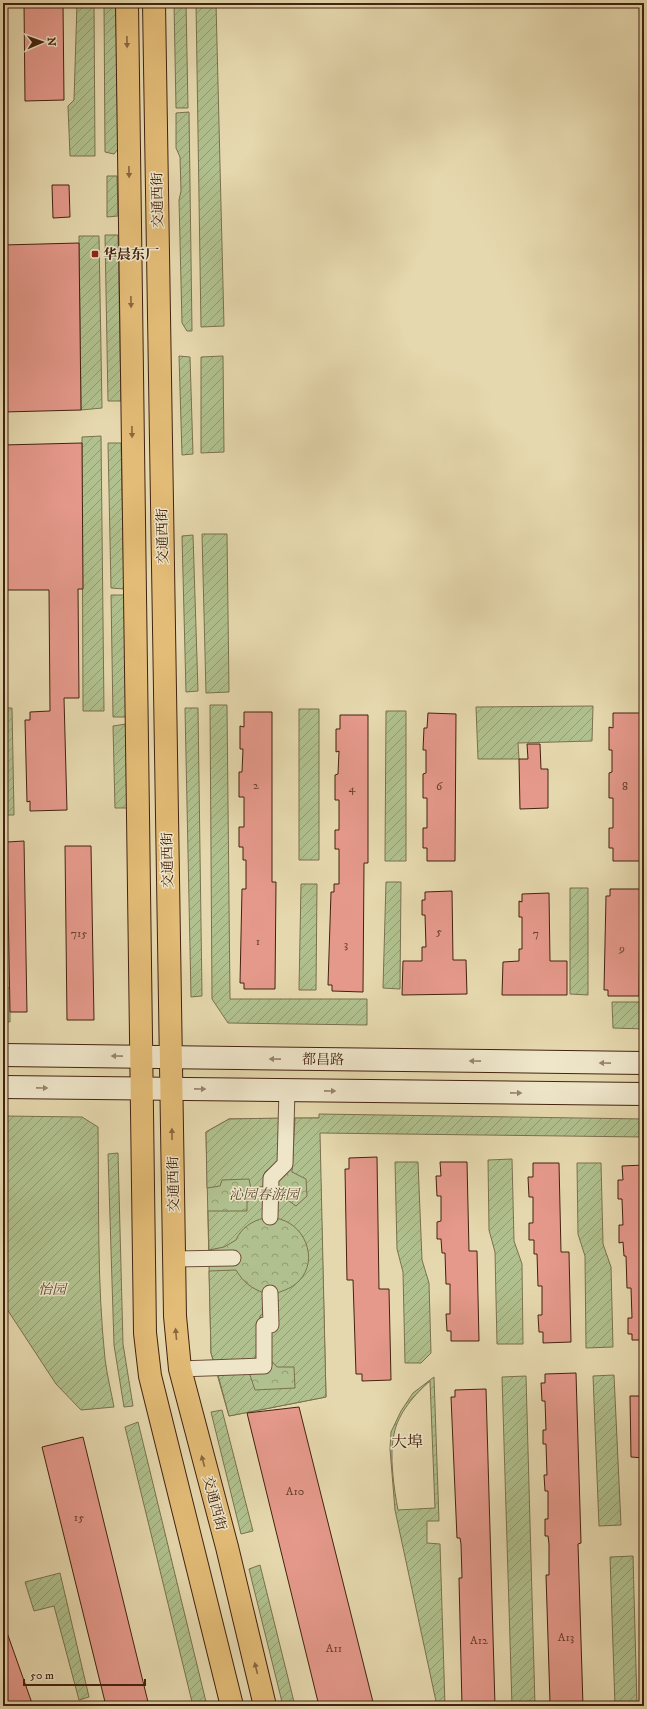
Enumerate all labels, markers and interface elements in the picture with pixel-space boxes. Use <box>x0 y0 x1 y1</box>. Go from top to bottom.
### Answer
north arrow <box>22 22 62 62</box>
one-way arrow <box>124 36 130 49</box>
text: N <box>44 37 58 46</box>
one-way arrow <box>126 166 132 179</box>
street label: 交通西街 <box>149 172 167 228</box>
place label: 华晨东厂 <box>103 246 159 264</box>
marker: 华晨东厂 <box>90 249 100 259</box>
one-way arrow <box>128 296 134 309</box>
one-way arrow <box>129 426 136 438</box>
street label: 交通西街 <box>154 508 172 564</box>
house number: 2 <box>253 778 259 793</box>
house number: 6 <box>436 779 443 794</box>
house number: 8 <box>622 779 628 794</box>
house number: 4 <box>349 781 357 796</box>
street label: 交通西街 <box>159 832 177 888</box>
house number: 5 <box>436 924 442 939</box>
house number: 715 <box>71 926 87 941</box>
house number: 7 <box>533 926 539 941</box>
house number: 1 <box>256 934 260 949</box>
house number: 3 <box>344 937 348 952</box>
house number: 9 <box>618 941 625 956</box>
street label: 都昌路 <box>302 1051 344 1069</box>
one-way arrow <box>111 1053 123 1060</box>
one-way arrow <box>268 1056 281 1062</box>
one-way arrow <box>468 1058 481 1064</box>
one-way arrow <box>598 1060 611 1066</box>
one-way arrow <box>36 1085 49 1091</box>
one-way arrow <box>194 1086 206 1093</box>
one-way arrow <box>324 1088 337 1094</box>
one-way arrow <box>510 1090 523 1096</box>
one-way arrow <box>169 1127 175 1140</box>
street label: 交通西街 <box>165 1156 183 1212</box>
park label: 沁园春游园 <box>229 1186 301 1204</box>
park label: 怡园 <box>38 1281 68 1299</box>
one-way arrow <box>173 1328 180 1340</box>
district label: 大埠 <box>391 1432 423 1452</box>
one-way arrow <box>200 1455 206 1467</box>
street label: 交通西街 <box>198 1474 230 1533</box>
house number: A10 <box>286 1484 304 1499</box>
house number: 15 <box>74 1510 84 1525</box>
house number: A13 <box>558 1630 574 1645</box>
house number: A12 <box>470 1633 488 1648</box>
house number: A11 <box>326 1641 342 1656</box>
scale bar <box>24 1661 145 1687</box>
one-way arrow <box>253 1662 259 1674</box>
text: 50 m <box>30 1668 54 1683</box>

